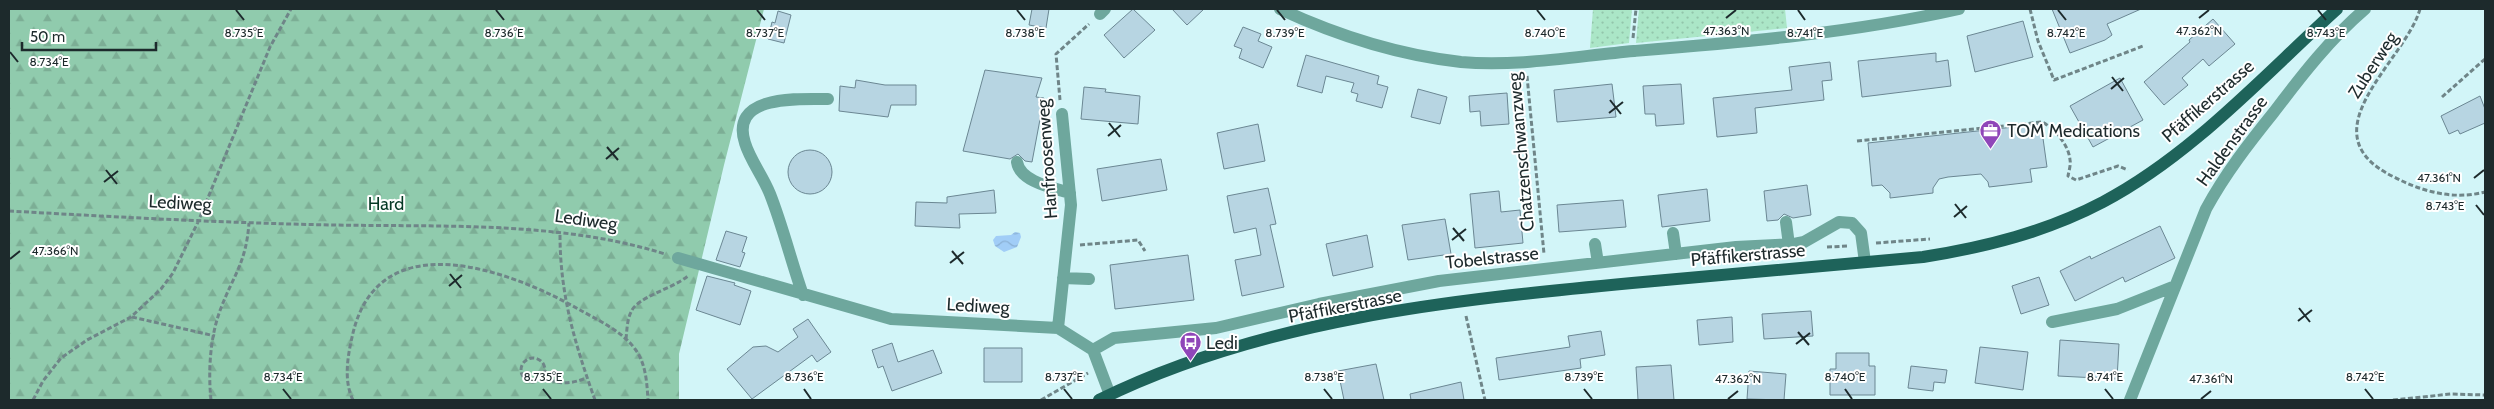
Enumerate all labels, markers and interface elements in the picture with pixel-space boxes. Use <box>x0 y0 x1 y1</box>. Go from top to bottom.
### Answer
scale bar <box>22 20 156 52</box>
text: 47.363°N <box>1703 23 1749 38</box>
text: 47.362°N <box>2176 23 2222 38</box>
text: 8.735°E <box>225 25 264 40</box>
text: 8.736°E <box>484 25 524 40</box>
text: 8.737°E <box>746 25 785 40</box>
text: 8.738°E <box>1005 25 1045 40</box>
text: 8.739°E <box>1265 25 1305 40</box>
text: 8.740°E <box>1525 25 1566 40</box>
text: 8.741°E <box>1787 25 1824 40</box>
text: 8.742°E <box>2047 25 2086 40</box>
text: 8.743°E <box>2307 25 2346 40</box>
street label: Zuberweg <box>2343 27 2403 102</box>
text: 50 m <box>30 28 65 46</box>
text: 8.734°E <box>29 54 69 69</box>
street label: Pfäffikerstrasse <box>2157 55 2259 147</box>
street label: Chatzenschwanzweg <box>1503 71 1539 232</box>
street label: Haldenstrasse <box>2192 91 2272 191</box>
street label: Hanfroosenweg <box>1032 97 1062 220</box>
office icon: TOM Medications <box>1979 119 2003 150</box>
place label: TOM Medications <box>2007 120 2140 142</box>
text: 47.361°N <box>2417 170 2461 185</box>
street label: Lediweg <box>148 190 213 216</box>
park label: Hard <box>368 193 404 215</box>
text: 8.743°E <box>2426 198 2465 213</box>
street label: Lediweg <box>553 205 620 235</box>
street label: Pfäffikerstrasse <box>1690 239 1806 271</box>
street label: Tobelstrasse <box>1444 242 1540 274</box>
text: 47.366°N <box>32 243 78 258</box>
street label: Pfäffikerstrasse <box>1287 284 1403 328</box>
street label: Lediweg <box>946 293 1011 319</box>
bus stop icon: Ledi <box>1178 331 1202 362</box>
place label: Ledi <box>1206 332 1238 354</box>
text: 8.734°E <box>263 369 303 384</box>
text: 8.735°E <box>524 369 563 384</box>
text: 8.736°E <box>784 369 824 384</box>
text: 8.737°E <box>1045 369 1084 384</box>
text: 8.738°E <box>1304 369 1344 384</box>
text: 8.739°E <box>1564 369 1604 384</box>
text: 8.740°E <box>1825 369 1866 384</box>
text: 8.741°E <box>2087 369 2124 384</box>
text: 8.742°E <box>2346 369 2385 384</box>
text: 47.362°N <box>1715 371 1761 386</box>
text: 47.361°N <box>2189 371 2233 386</box>

